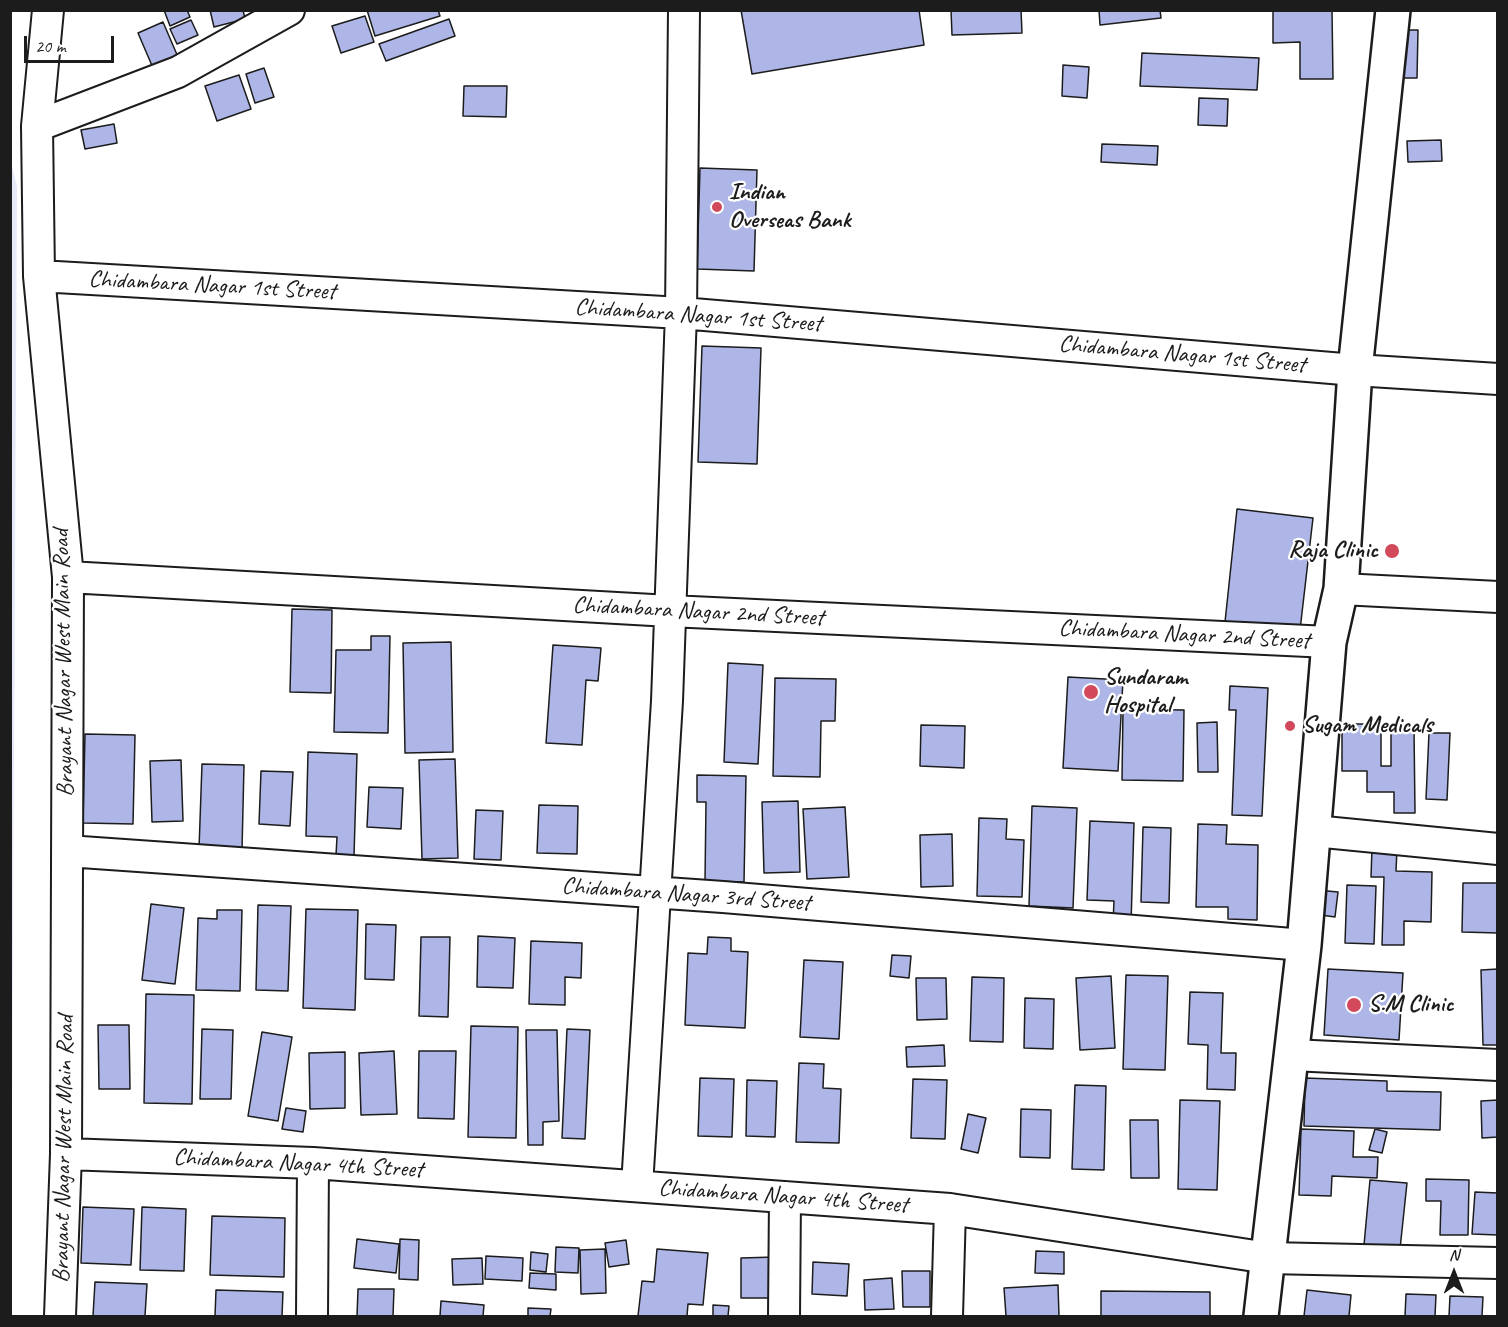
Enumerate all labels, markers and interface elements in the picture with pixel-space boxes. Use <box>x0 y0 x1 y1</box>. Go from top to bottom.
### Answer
scale bar <box>27 24 117 62</box>
text: 20 m <box>35 35 66 57</box>
place label: Indian Overseas Bank <box>729 179 850 235</box>
marker: Indian Overseas Bank <box>710 200 724 214</box>
street label: Chidambara Nagar 1st Street <box>88 265 336 307</box>
street label: Chidambara Nagar 1st Street <box>574 293 822 339</box>
street label: Chidambara Nagar 1st Street <box>1058 330 1306 380</box>
street label: Brayant Nagar West Main Road <box>47 529 81 797</box>
place label: Raja Clinic <box>1288 537 1378 565</box>
marker: Raja Clinic <box>1383 542 1401 560</box>
street label: Chidambara Nagar 2nd Street <box>572 591 824 633</box>
street label: Chidambara Nagar 2nd Street <box>1058 614 1310 656</box>
place label: Sundaram Hospital <box>1104 664 1187 720</box>
marker: Sundaram Hospital <box>1082 683 1100 701</box>
place label: Sugam Medicals <box>1302 712 1433 740</box>
marker: Sugam Medicals <box>1283 719 1297 733</box>
street label: Chidambara Nagar 3rd Street <box>561 872 811 918</box>
place label: S.M Clinic <box>1368 991 1453 1019</box>
marker: S.M Clinic <box>1345 996 1363 1014</box>
street label: Brayant Nagar West Main Road <box>47 1015 81 1283</box>
street label: Chidambara Nagar 4th Street <box>172 1143 424 1185</box>
street label: Chidambara Nagar 4th Street <box>657 1174 909 1220</box>
north arrow <box>1424 1243 1484 1303</box>
text: N <box>1449 1245 1459 1265</box>

